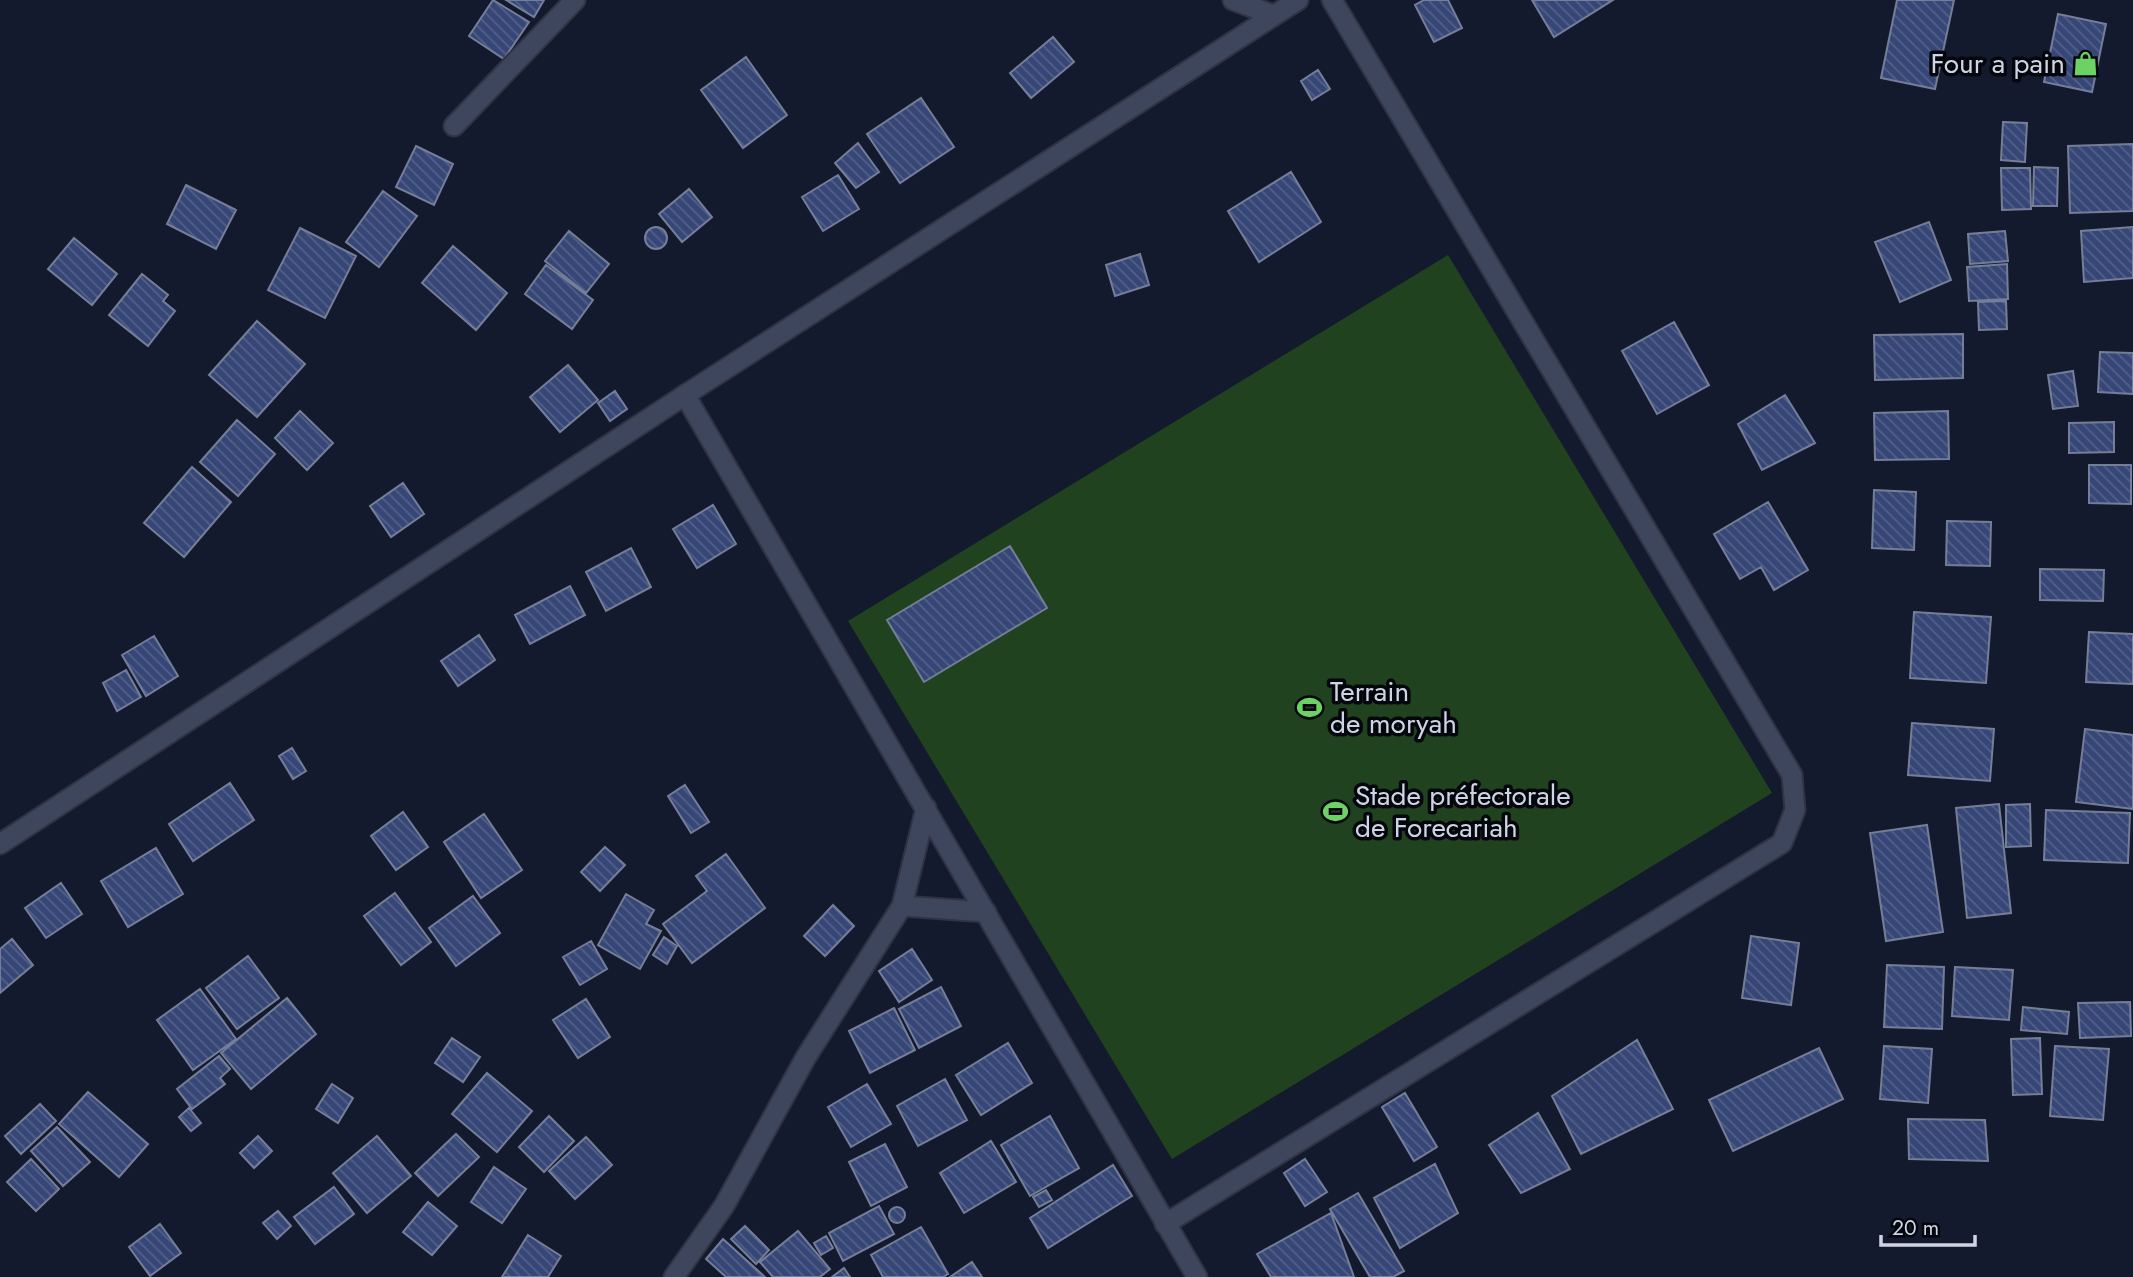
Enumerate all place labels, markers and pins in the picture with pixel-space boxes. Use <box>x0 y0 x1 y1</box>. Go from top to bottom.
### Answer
place label: Four a pain <box>1931 43 2065 84</box>
shop icon: Four a pain <box>2071 49 2099 77</box>
place label: Terrain de moryah <box>1330 671 1457 744</box>
sports icon: Terrain de moryah <box>1296 693 1324 721</box>
place label: Stade préfectorale de Forecariah <box>1355 775 1571 848</box>
sports icon: Stade préfectorale de Forecariah <box>1321 797 1349 825</box>

